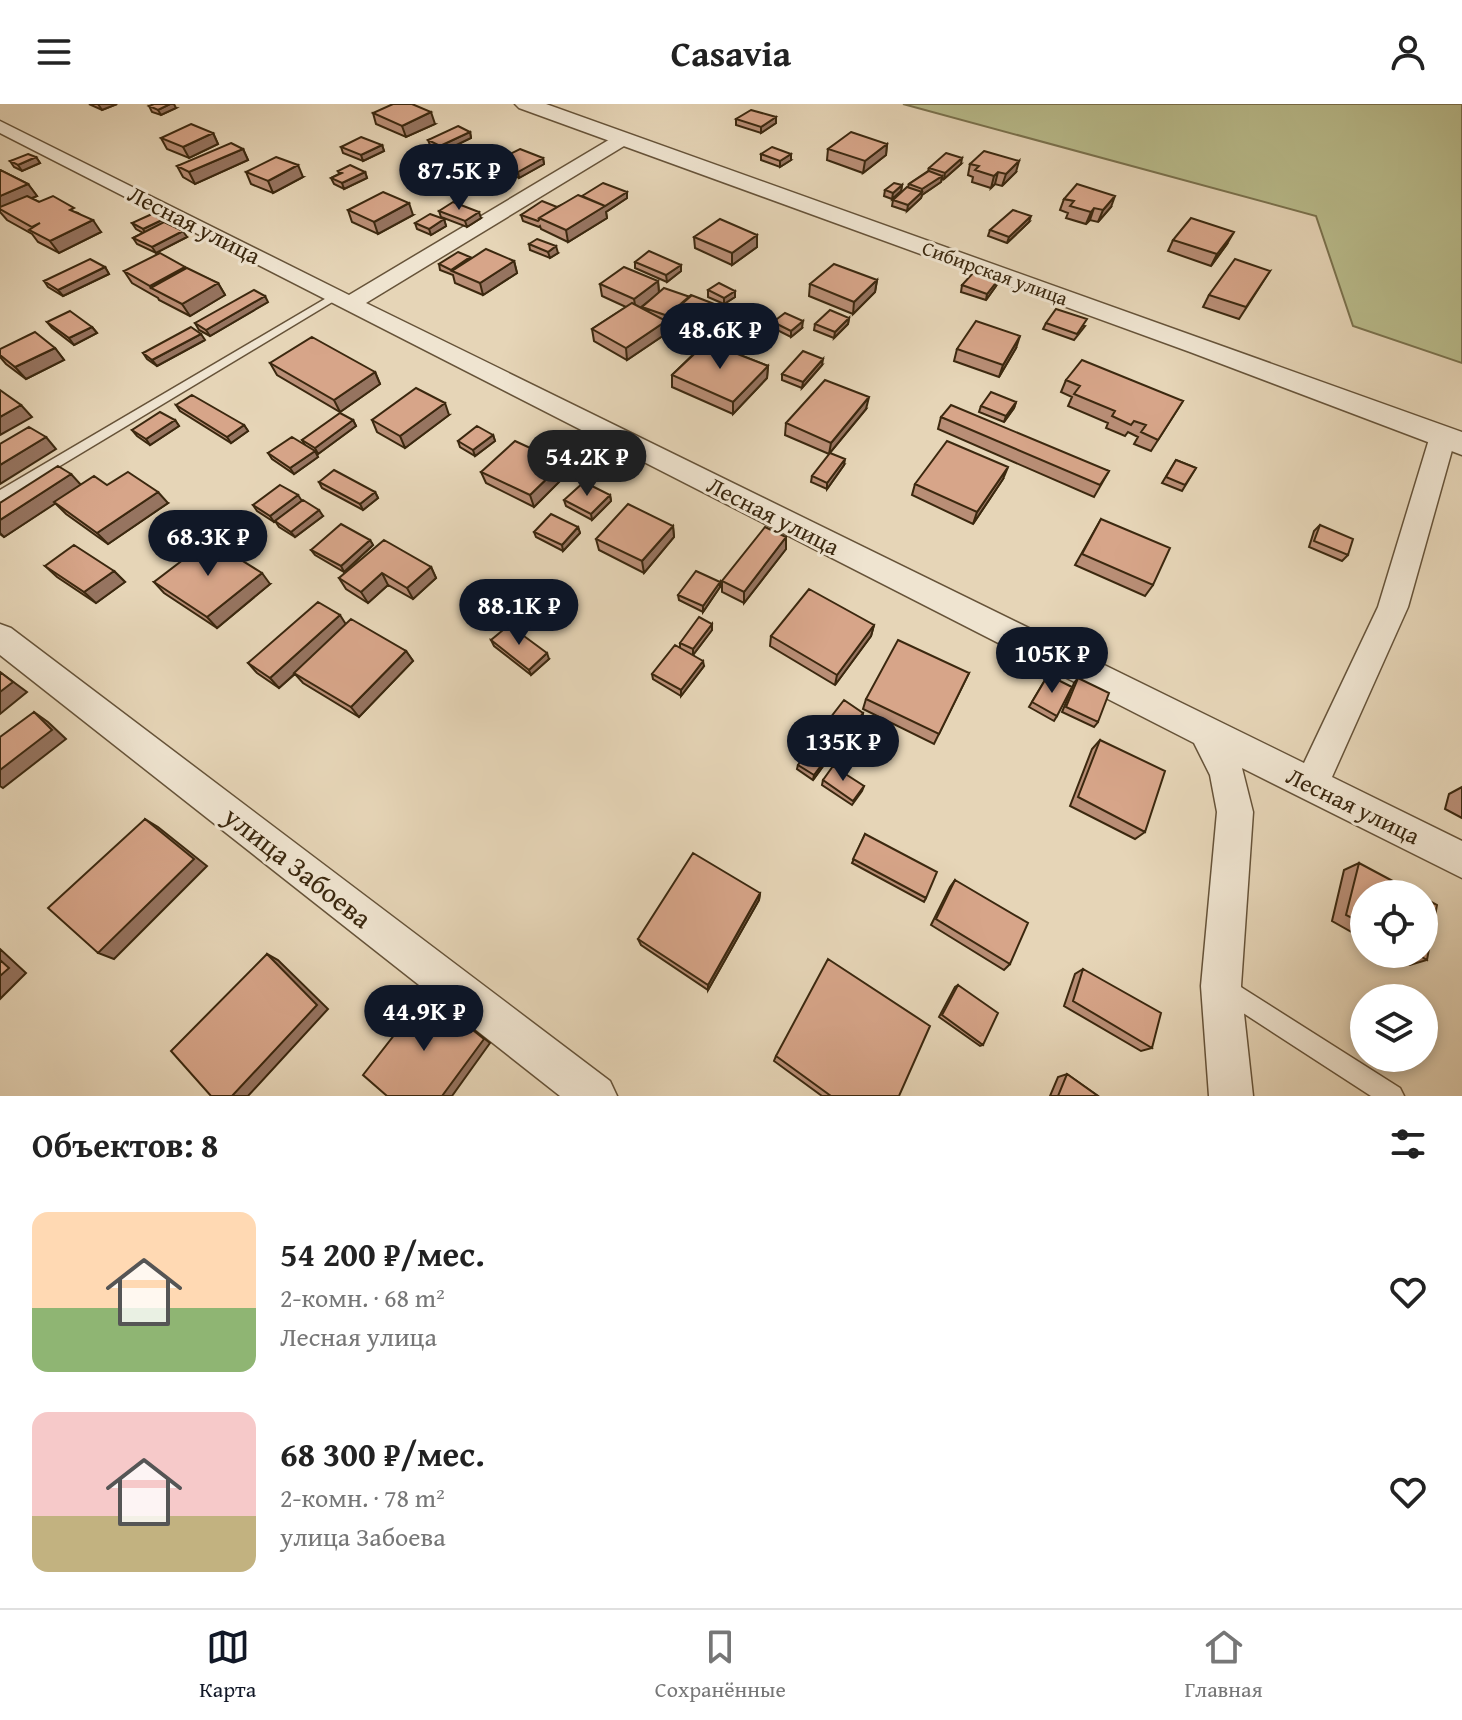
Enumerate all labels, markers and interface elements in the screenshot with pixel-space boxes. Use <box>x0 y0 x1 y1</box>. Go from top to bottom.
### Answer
text: Casavia <box>671 26 791 79</box>
icon: menu <box>32 30 76 74</box>
icon: person <box>1386 30 1430 74</box>
pin: 87.5K ₽ <box>385 144 533 212</box>
text: 87.5K ₽ <box>417 150 501 189</box>
street label: Лесная улица <box>122 176 267 273</box>
street label: Сибирская улица <box>918 233 1072 312</box>
pin: 48.6K ₽ <box>646 303 794 371</box>
text: 48.6K ₽ <box>678 309 762 348</box>
pin: 54.2K ₽ <box>513 430 661 498</box>
text: 54.2K ₽ <box>545 436 629 475</box>
street label: Лесная улица <box>701 467 846 564</box>
pin: 68.3K ₽ <box>134 510 282 578</box>
text: 68.3K ₽ <box>166 516 250 555</box>
pin: 88.1K ₽ <box>445 579 593 647</box>
text: 88.1K ₽ <box>477 585 561 624</box>
pin: 105K ₽ <box>987 627 1117 695</box>
text: 105K ₽ <box>1014 633 1090 672</box>
pin: 135K ₽ <box>778 715 908 783</box>
text: 135K ₽ <box>805 721 881 760</box>
street label: Лесная улица <box>1281 758 1426 853</box>
street label: улица Забоева <box>215 795 382 938</box>
map controls <box>1350 880 1438 1072</box>
button: locate <box>1350 880 1438 968</box>
button: layers <box>1350 984 1438 1072</box>
pin: 44.9K ₽ <box>350 985 498 1053</box>
text: 44.9K ₽ <box>382 991 466 1030</box>
text: Объектов: 8 <box>32 1120 218 1169</box>
icon: filters <box>1386 1122 1430 1166</box>
text: 54 200 ₽/мес. <box>280 1229 485 1278</box>
icon: home <box>96 1244 192 1340</box>
icon: heart <box>1386 1270 1430 1314</box>
text: 2-комн. · 68 m² <box>280 1278 445 1317</box>
text: Лесная улица <box>280 1317 437 1356</box>
text: 68 300 ₽/мес. <box>280 1429 485 1478</box>
icon: home <box>96 1444 192 1540</box>
icon: heart <box>1386 1470 1430 1514</box>
text: 2-комн. · 78 m² <box>280 1478 445 1517</box>
text: улица Забоева <box>280 1517 446 1556</box>
tab: Карта <box>199 1625 256 1705</box>
tab: Сохранённые <box>655 1625 786 1705</box>
tab: Главная <box>1184 1625 1263 1705</box>

